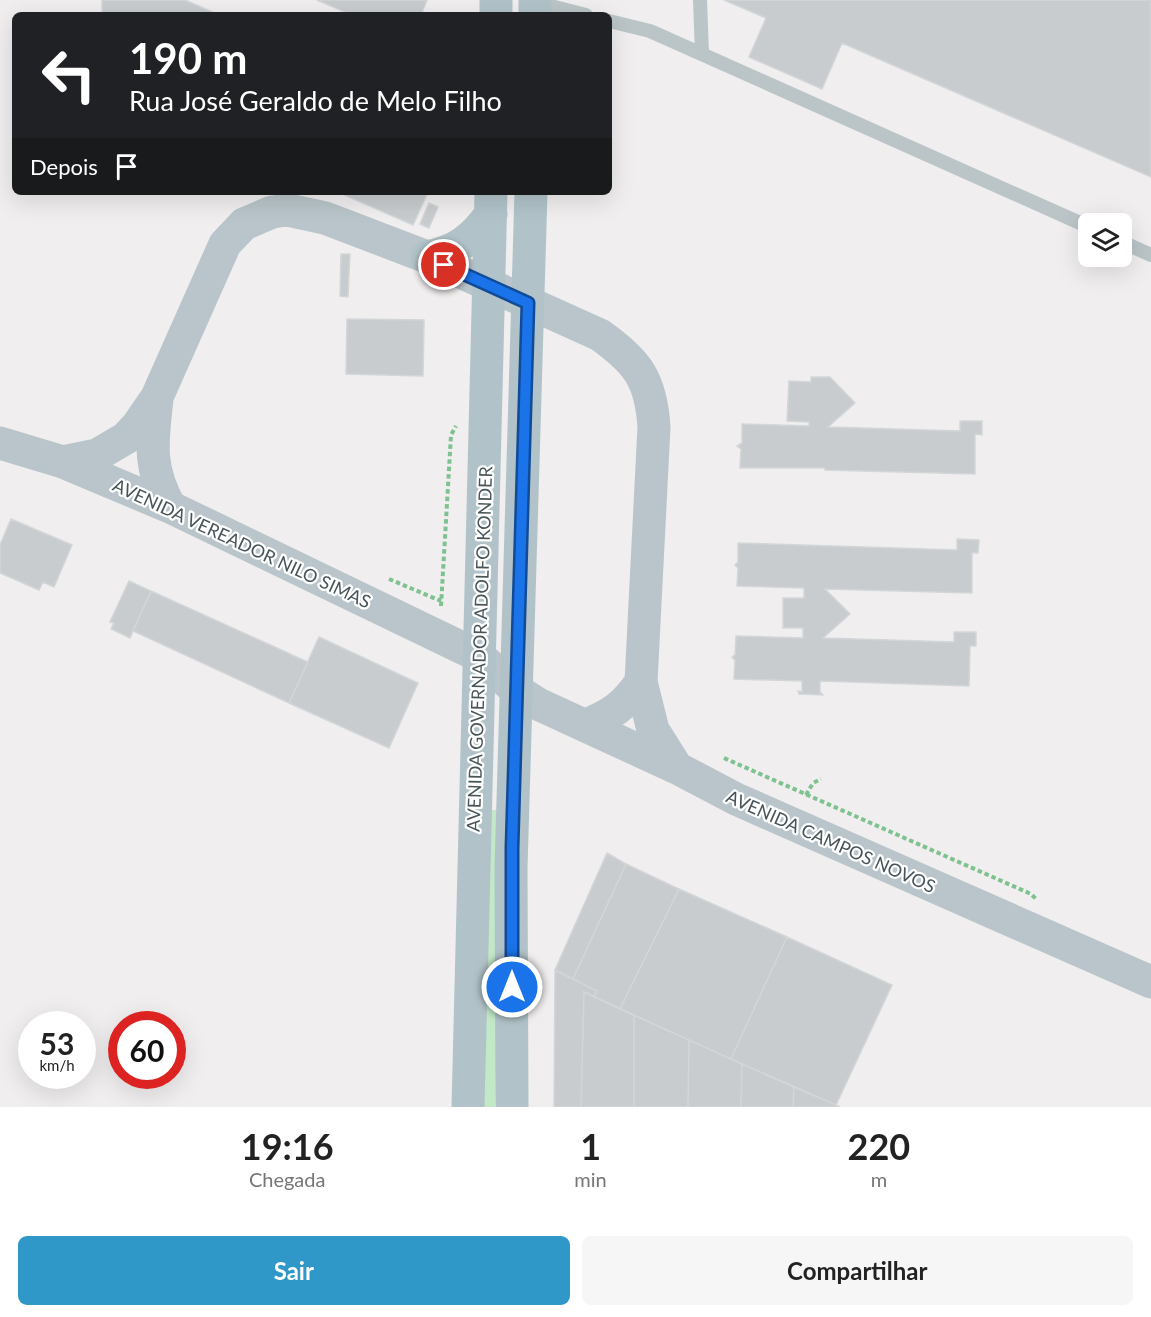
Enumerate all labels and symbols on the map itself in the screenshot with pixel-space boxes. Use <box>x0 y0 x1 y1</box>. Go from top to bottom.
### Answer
pin <box>418 239 469 290</box>
street label: AVENIDA GOVERNADOR ADOLFO KONDER <box>462 465 496 832</box>
street label: AVENIDA VEREADOR NILO SIMAS <box>110 473 374 613</box>
street label: AVENIDA CAMPOS NOVOS <box>723 785 939 897</box>
position arrow <box>480 955 544 1019</box>
speed limit sign: 60 <box>108 1011 186 1089</box>

